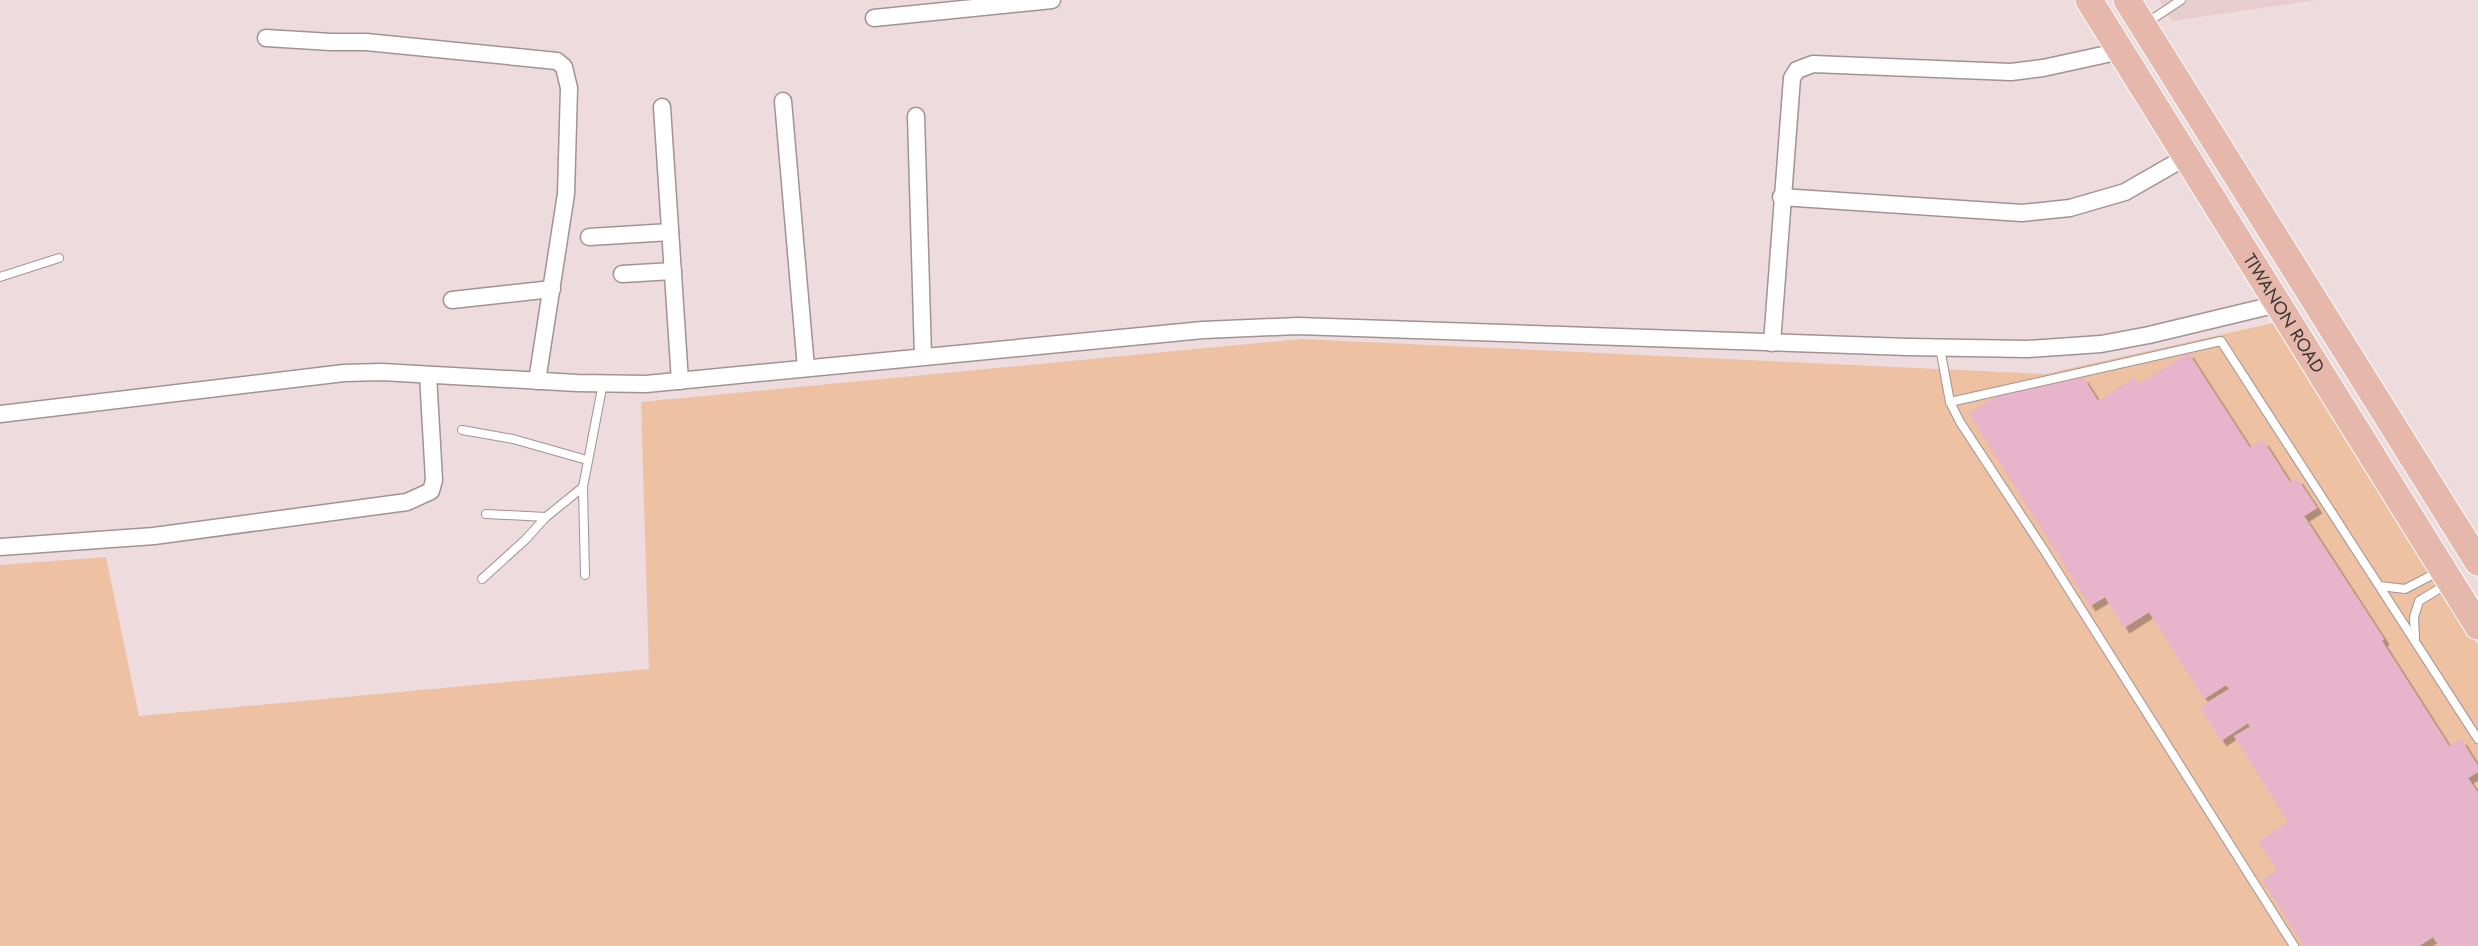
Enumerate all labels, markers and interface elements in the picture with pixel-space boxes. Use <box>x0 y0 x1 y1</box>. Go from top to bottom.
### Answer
street label: TIWANON ROAD <box>2237 249 2331 378</box>

